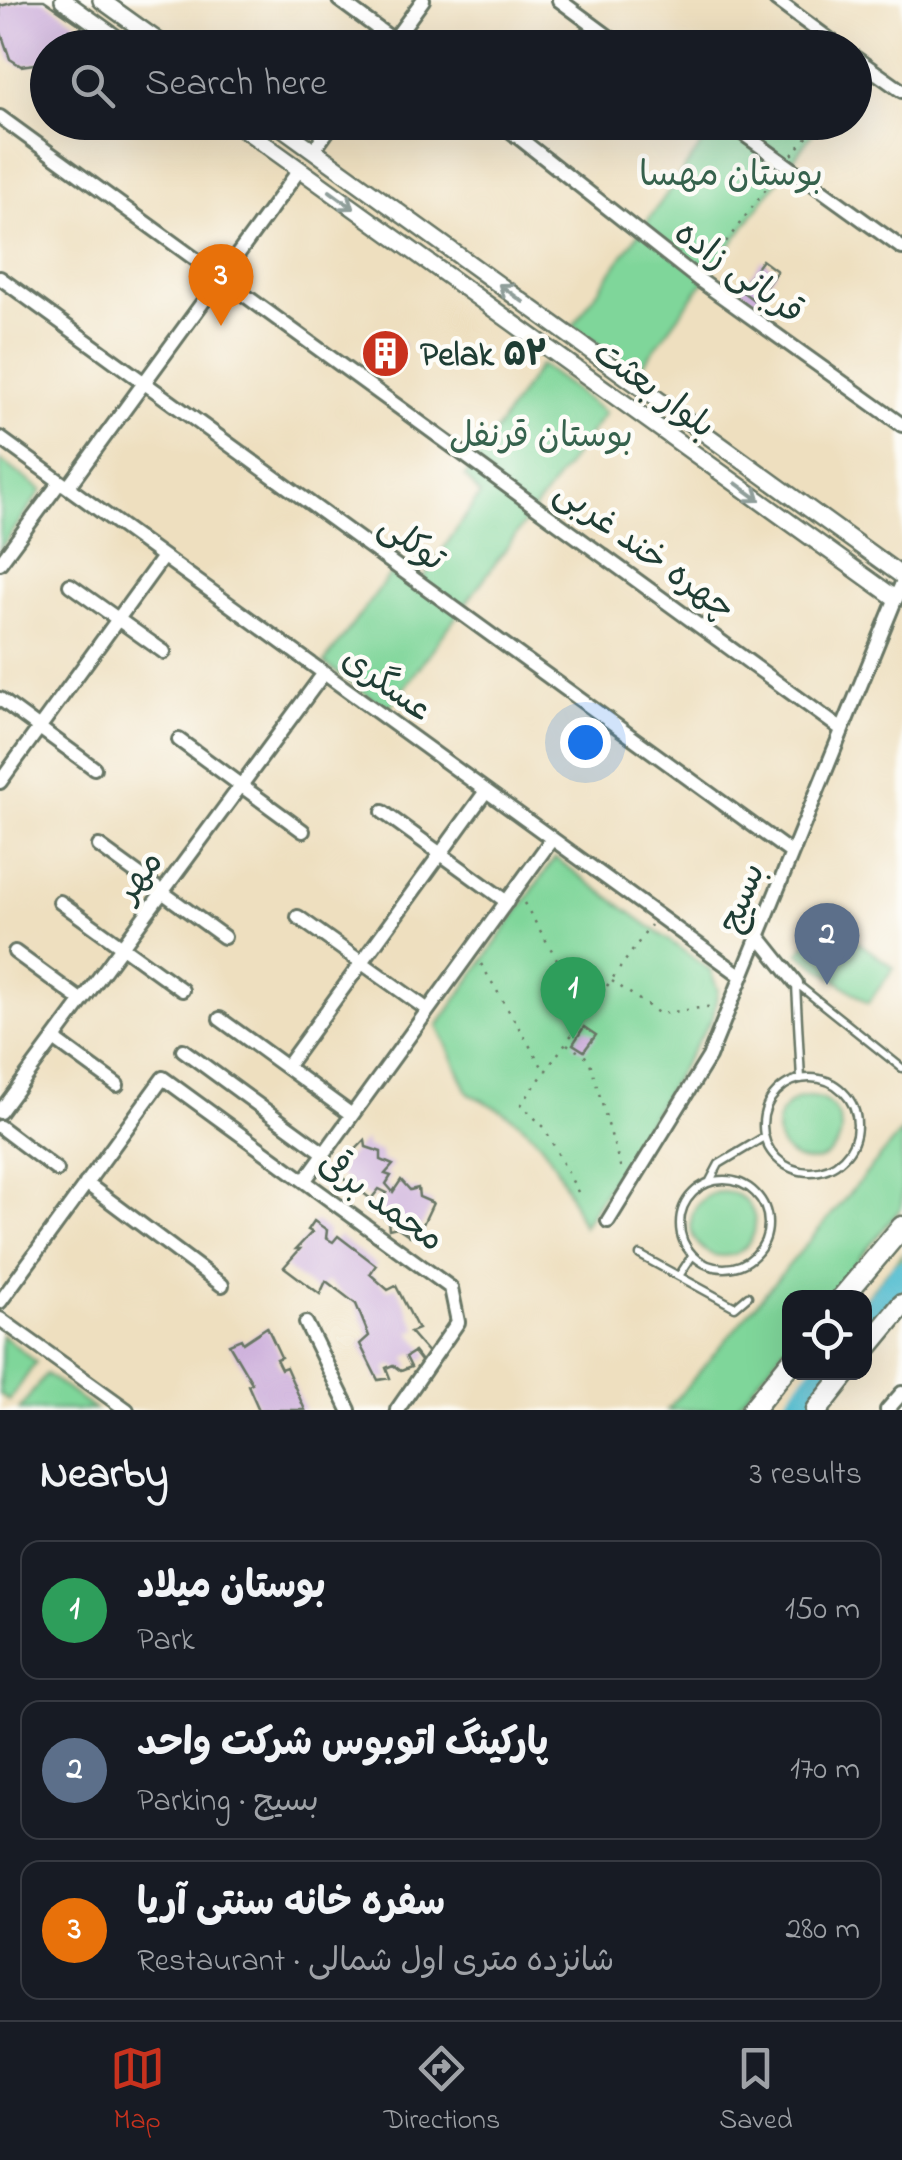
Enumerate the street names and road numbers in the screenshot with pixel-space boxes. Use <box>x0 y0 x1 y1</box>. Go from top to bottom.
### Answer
street label: قربانی زاده <box>663 209 813 338</box>
street label: بلوار بعثت <box>581 329 725 453</box>
street label: چهره خند غربی <box>543 469 745 635</box>
street label: توکلی <box>367 502 456 586</box>
street label: عسگری <box>330 635 442 736</box>
street label: مهر <box>103 840 177 916</box>
street label: بسیج <box>706 856 780 941</box>
street label: محمد برقی <box>306 1140 454 1266</box>

